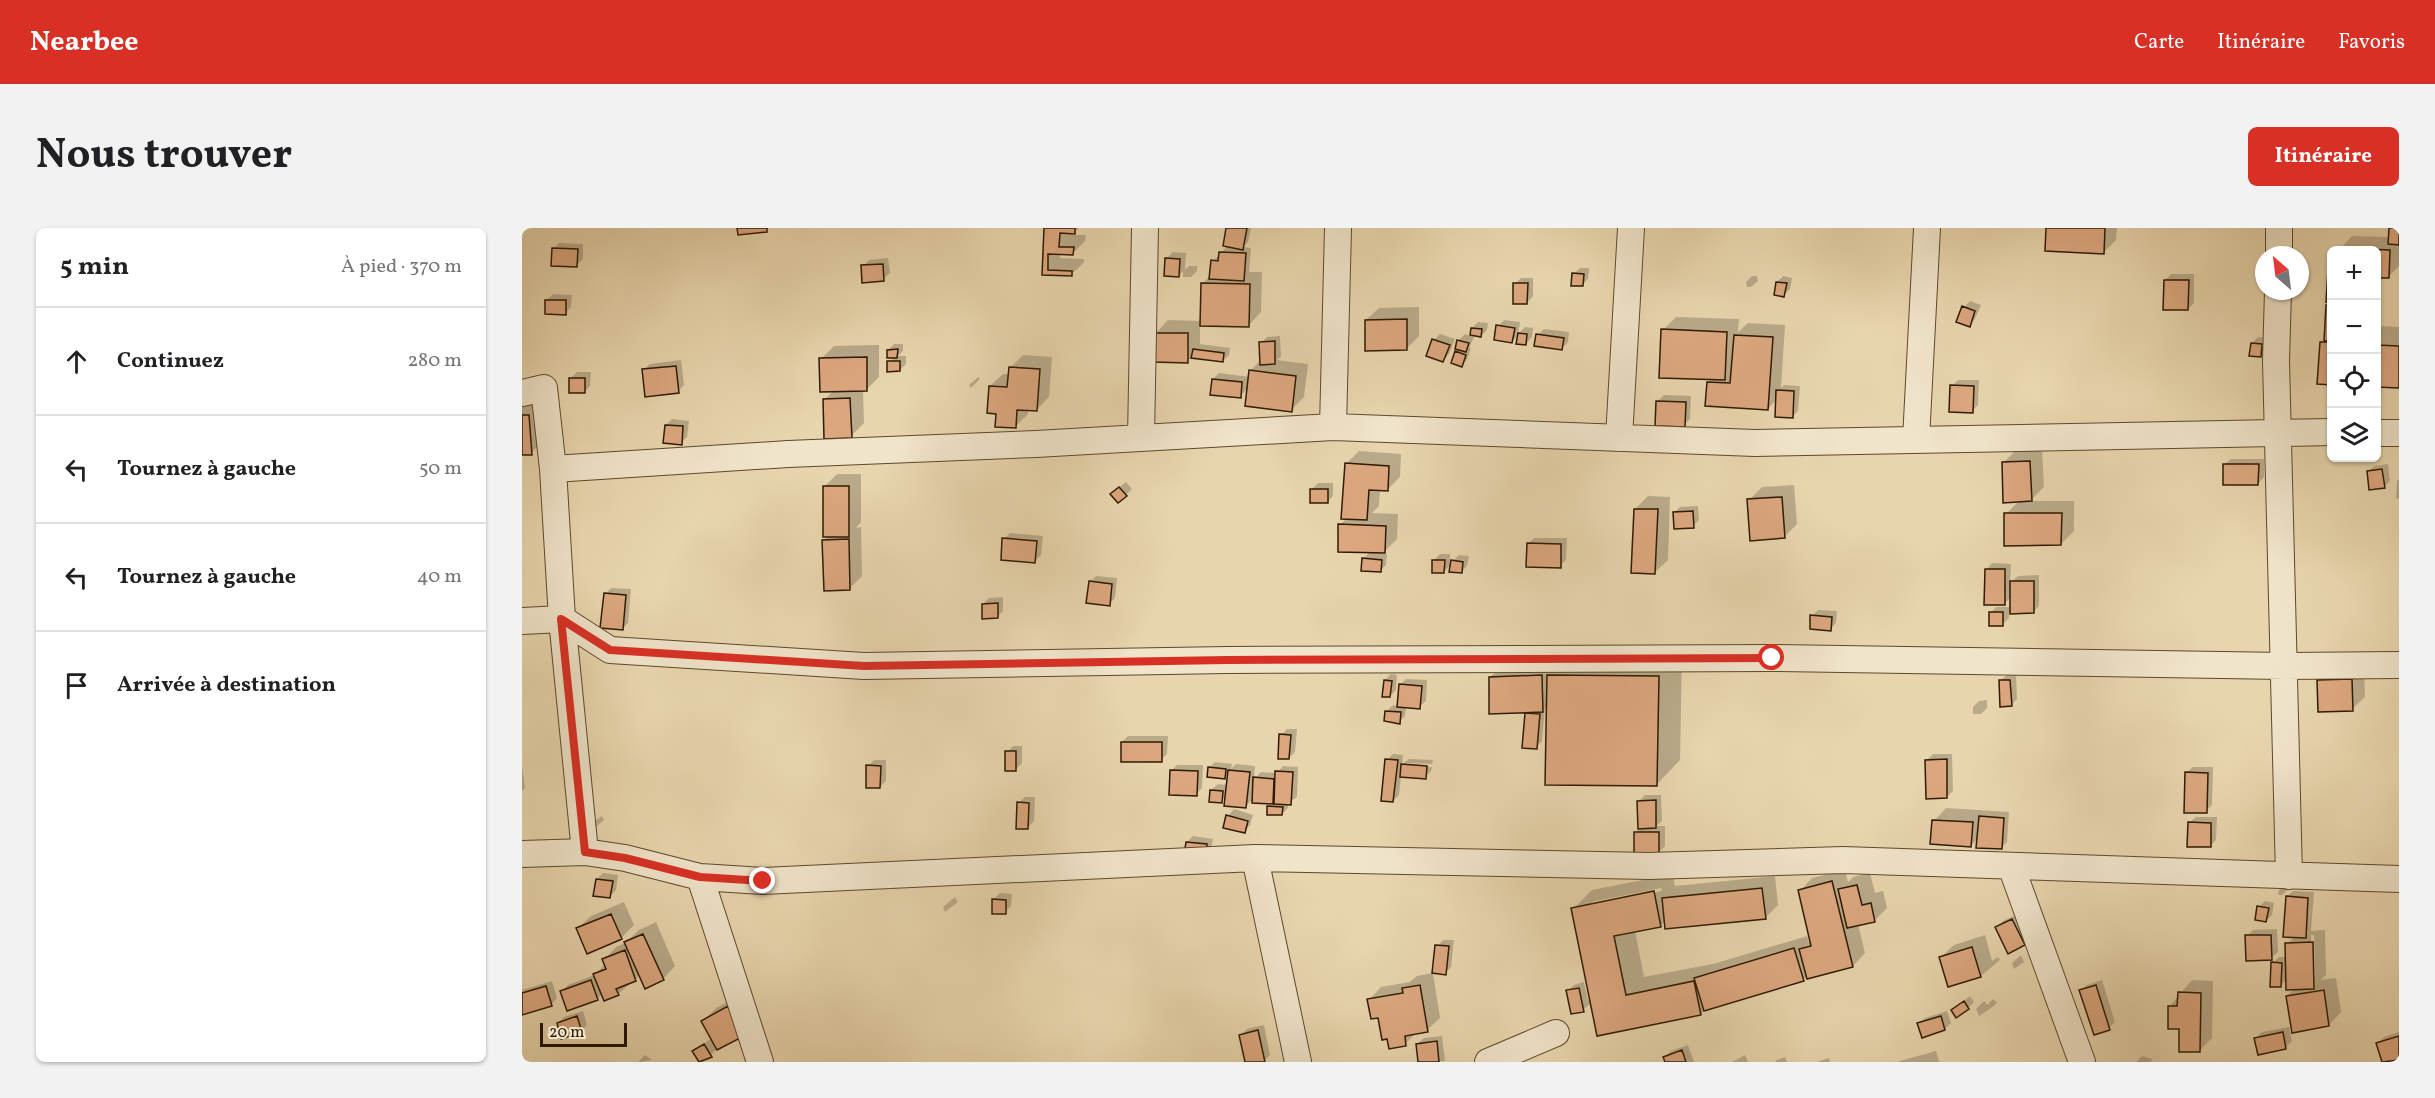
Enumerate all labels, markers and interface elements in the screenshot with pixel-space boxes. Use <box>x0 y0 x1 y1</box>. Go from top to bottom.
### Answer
text: Nearbee <box>30 23 139 62</box>
text: Carte <box>2134 28 2184 57</box>
text: Itinéraire <box>2217 28 2305 57</box>
text: Favoris <box>2338 28 2405 57</box>
text: Nous trouver <box>36 127 292 186</box>
button: Itinéraire <box>2248 127 2399 186</box>
north arrow <box>2255 246 2309 300</box>
map controls <box>2327 246 2381 462</box>
button: + <box>2327 246 2381 300</box>
text: 5 min <box>60 249 129 285</box>
text: À pied · 370 m <box>341 253 462 281</box>
button: − <box>2327 300 2381 354</box>
icon: ahead <box>60 345 93 378</box>
text: Continuez <box>117 346 224 377</box>
text: 280 m <box>407 347 462 375</box>
button: locate <box>2327 354 2381 408</box>
button: layers <box>2327 408 2381 462</box>
icon: left <box>60 453 93 486</box>
text: Tournez à gauche <box>117 454 296 485</box>
text: 50 m <box>419 455 462 483</box>
icon: left <box>60 561 93 594</box>
text: Tournez à gauche <box>117 562 296 593</box>
text: 40 m <box>417 563 462 591</box>
route start <box>1758 644 1784 670</box>
icon: arrive <box>60 669 93 702</box>
text: Arrivée à destination <box>117 670 336 701</box>
route end <box>749 867 775 893</box>
scale bar <box>540 1020 627 1048</box>
text: 20 m <box>549 1022 584 1044</box>

